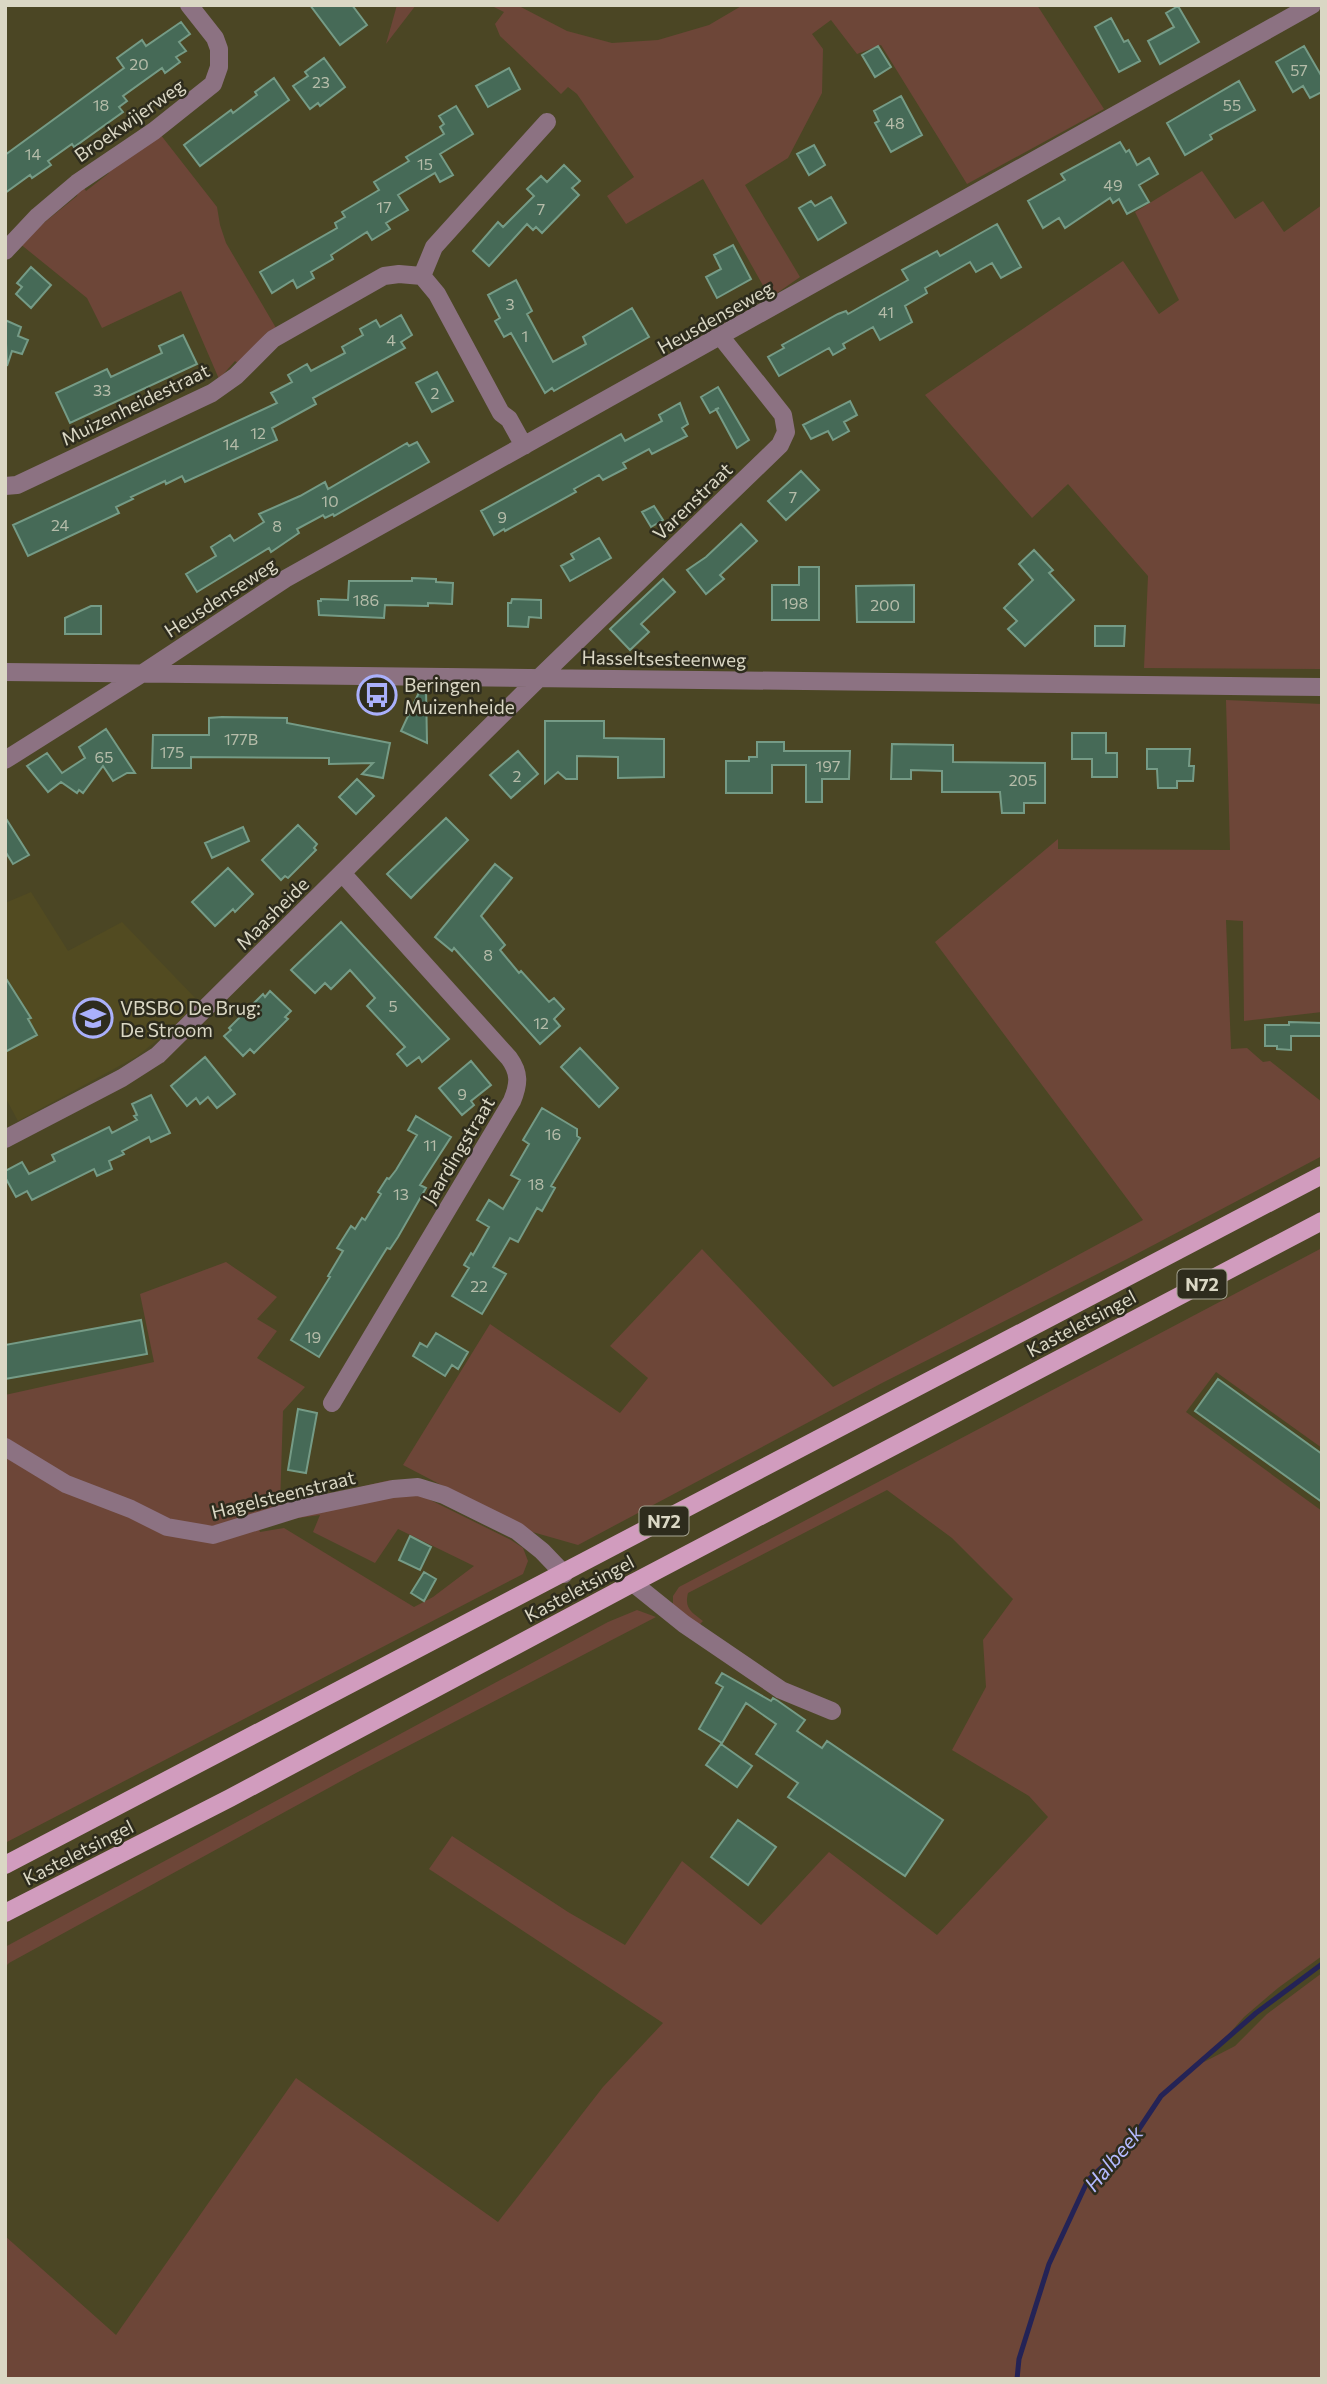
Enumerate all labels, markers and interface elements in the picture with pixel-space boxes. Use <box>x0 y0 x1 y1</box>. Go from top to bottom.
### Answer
house number: 20 <box>129 54 149 73</box>
house number: 57 <box>1290 60 1308 79</box>
house number: 23 <box>312 72 330 91</box>
street label: Broekwijerweg <box>70 74 188 166</box>
house number: 18 <box>93 95 109 114</box>
house number: 55 <box>1223 95 1241 114</box>
house number: 48 <box>885 113 905 132</box>
house number: 14 <box>25 144 42 163</box>
house number: 15 <box>417 154 433 173</box>
house number: 49 <box>1103 175 1123 194</box>
house number: 17 <box>376 197 392 216</box>
house number: 7 <box>537 199 545 218</box>
street label: Heusdenseweg <box>653 276 777 358</box>
house number: 3 <box>505 294 515 313</box>
house number: 41 <box>878 302 894 321</box>
house number: 1 <box>522 326 528 345</box>
house number: 4 <box>386 330 396 349</box>
street label: Muizenheidestraat <box>57 358 213 450</box>
house number: 33 <box>93 380 111 399</box>
house number: 2 <box>431 383 440 402</box>
house number: 12 <box>250 423 266 442</box>
house number: 14 <box>223 434 240 453</box>
street label: Varenstraat <box>647 457 737 545</box>
house number: 7 <box>789 487 797 506</box>
house number: 10 <box>321 491 339 510</box>
house number: 9 <box>497 507 507 526</box>
house number: 24 <box>51 515 69 534</box>
house number: 8 <box>272 516 282 535</box>
street label: Heusdenseweg <box>160 552 280 642</box>
house number: 186 <box>353 590 379 609</box>
house number: 198 <box>782 593 808 612</box>
house number: 200 <box>870 595 900 614</box>
street label: Hasseltsesteenweg <box>581 645 747 671</box>
place label: Beringen Muizenheide <box>404 673 515 718</box>
bus stop icon: Beringen Muizenheide <box>356 674 398 716</box>
house number: 177B <box>224 729 258 748</box>
house number: 175 <box>160 742 184 761</box>
house number: 65 <box>95 747 113 766</box>
house number: 197 <box>816 756 840 775</box>
house number: 2 <box>513 766 522 785</box>
house number: 205 <box>1009 770 1037 789</box>
street label: Maasheide <box>231 872 313 954</box>
house number: 8 <box>483 945 493 964</box>
place label: VBSBO De Brug: De Stroom <box>120 996 261 1041</box>
house number: 5 <box>388 996 398 1015</box>
school or university icon: VBSBO De Brug: De Stroom <box>72 997 114 1039</box>
house number: 12 <box>533 1013 549 1032</box>
house number: 9 <box>457 1084 467 1103</box>
street label: Jaardingstraat <box>417 1092 499 1208</box>
house number: 16 <box>545 1124 561 1143</box>
house number: 11 <box>423 1135 437 1154</box>
house number: 18 <box>528 1174 544 1193</box>
house number: 13 <box>393 1184 409 1203</box>
road number: N72 <box>1178 1269 1226 1298</box>
house number: 22 <box>470 1276 488 1295</box>
street label: Kasteletsingel <box>1022 1284 1140 1362</box>
house number: 19 <box>305 1327 321 1346</box>
street label: Hagelsteenstraat <box>209 1465 358 1523</box>
road number: N72 <box>640 1506 688 1536</box>
street label: Kasteletsingel <box>520 1549 638 1627</box>
street label: Kasteletsingel <box>19 1814 137 1890</box>
water label: Halbeek <box>1078 2120 1148 2196</box>

